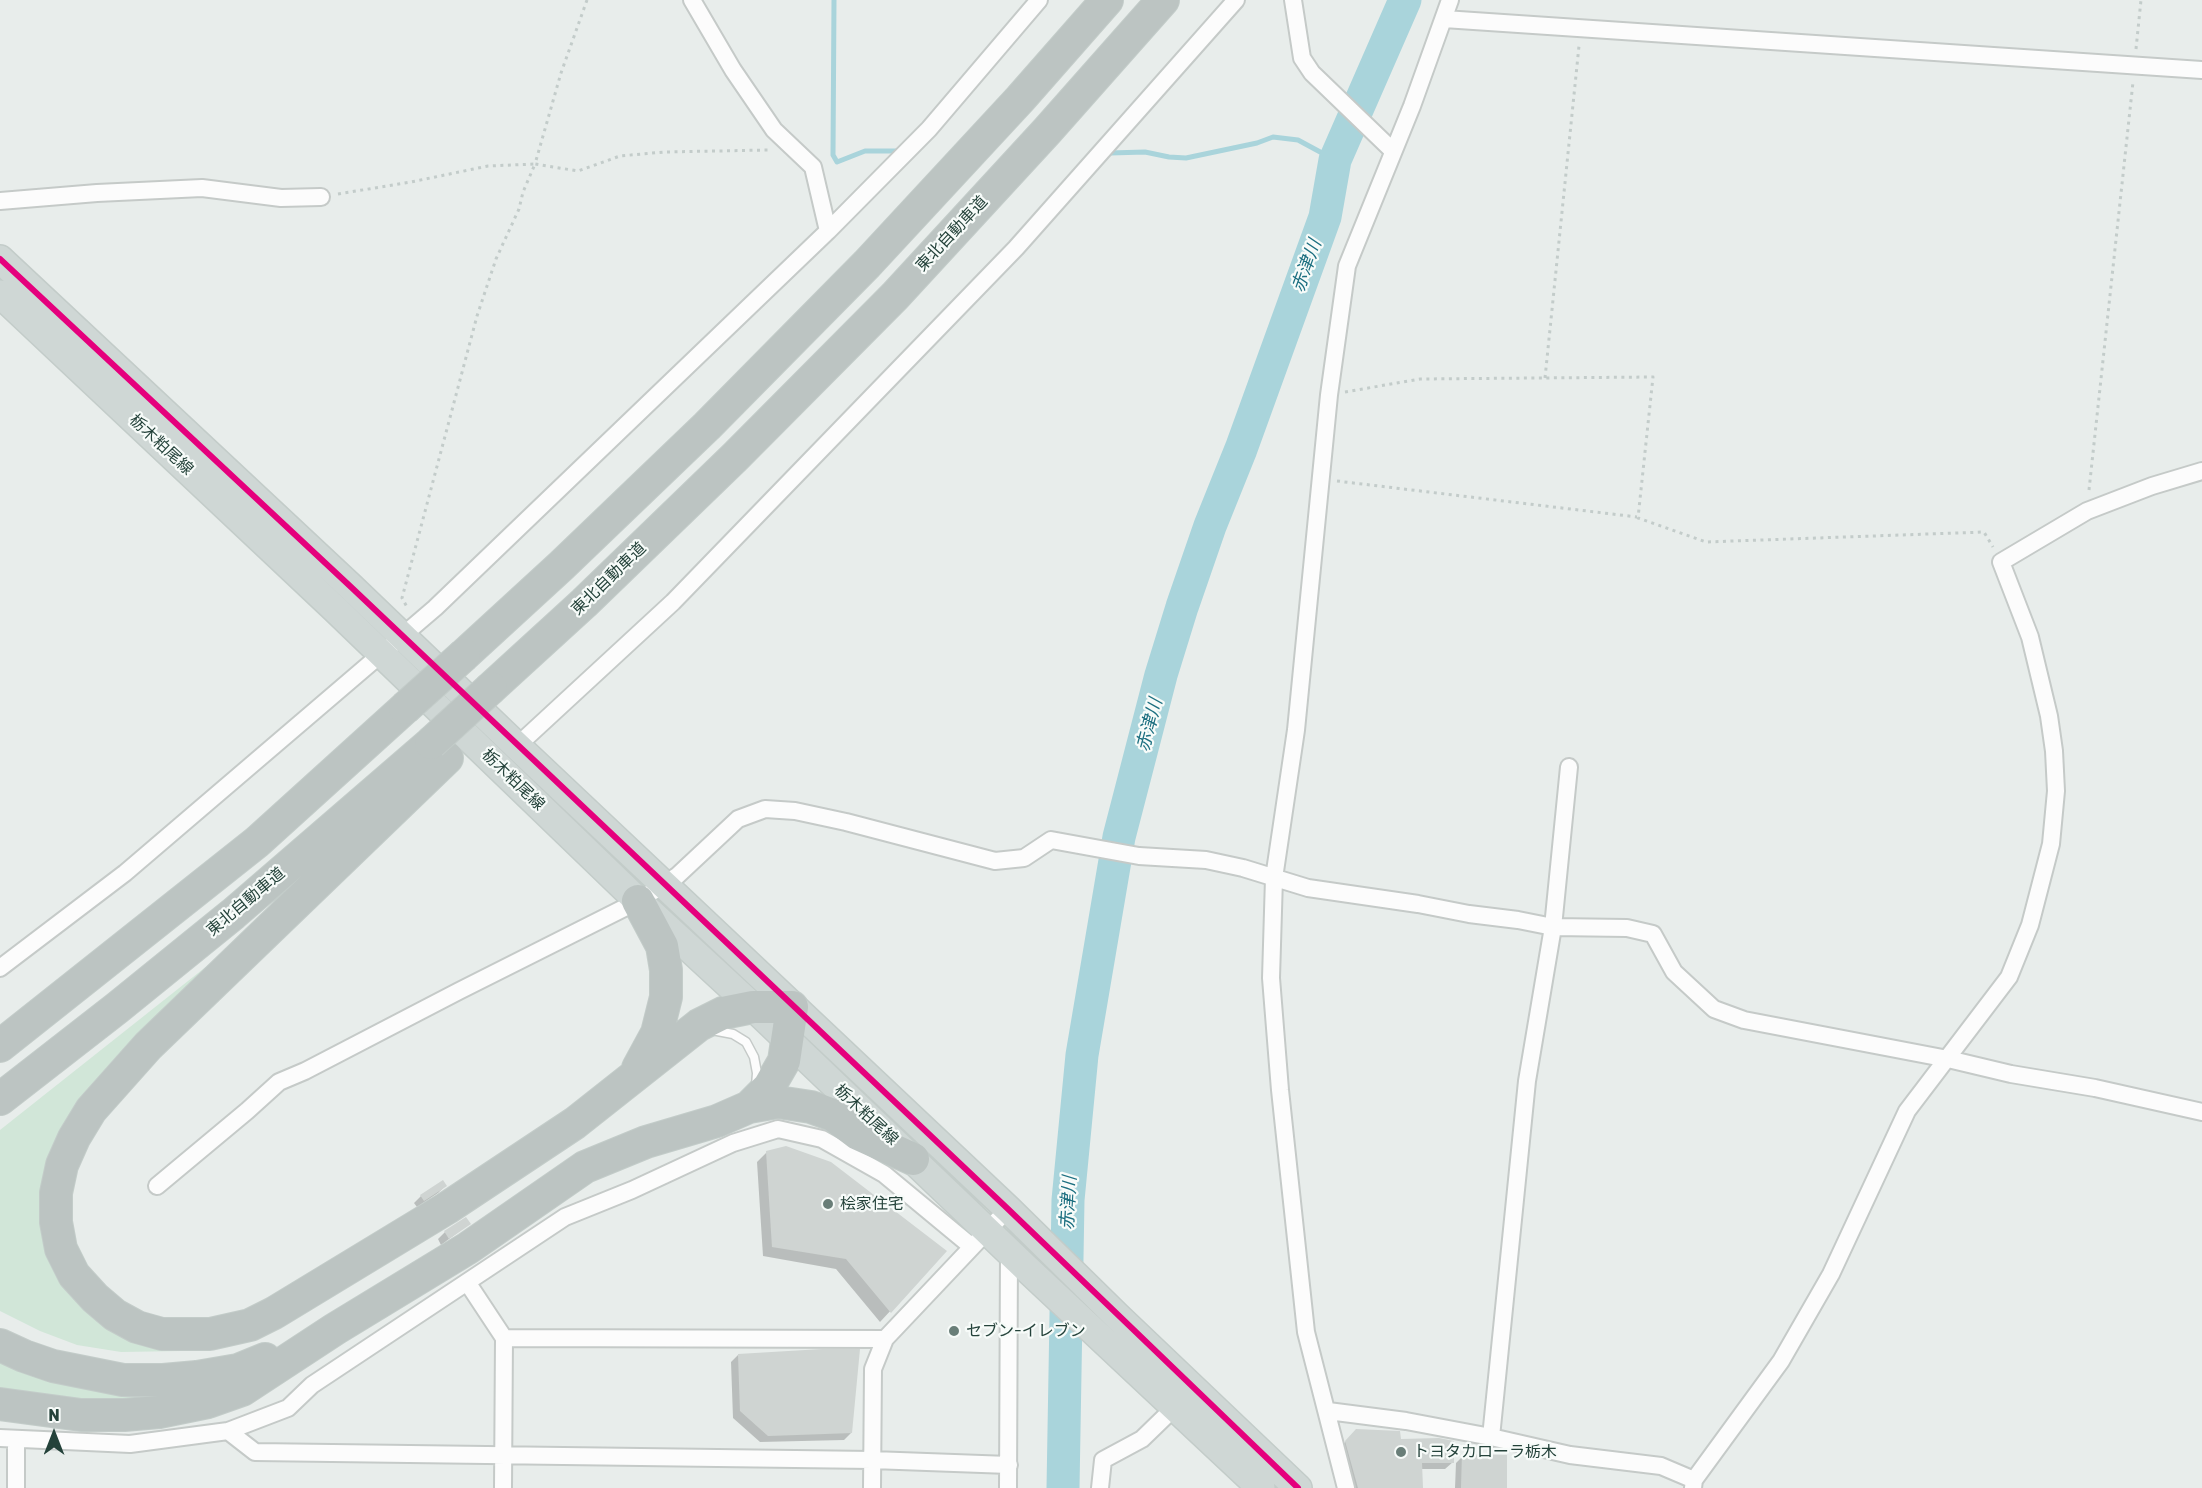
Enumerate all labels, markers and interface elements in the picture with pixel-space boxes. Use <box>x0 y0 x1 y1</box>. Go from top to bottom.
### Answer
street label: 東北自動車道 <box>912 192 992 276</box>
water label: 赤津川 <box>1288 237 1326 295</box>
street label: 栃木粕尾線 <box>125 411 197 479</box>
street label: 東北自動車道 <box>568 539 650 619</box>
water label: 赤津川 <box>1133 696 1167 754</box>
street label: 栃木粕尾線 <box>478 745 548 815</box>
street label: 東北自動車道 <box>203 864 289 940</box>
street label: 栃木粕尾線 <box>830 1081 902 1149</box>
water label: 赤津川 <box>1057 1175 1081 1231</box>
place label: 桧家住宅 <box>840 1194 904 1214</box>
marker: 桧家住宅 <box>821 1197 835 1211</box>
place label: セブン-イレブン <box>966 1321 1086 1341</box>
marker: セブン-イレブン <box>947 1324 961 1338</box>
north arrow <box>24 1404 84 1464</box>
text: N <box>48 1406 60 1425</box>
place label: トヨタカローラ栃木 <box>1413 1442 1557 1462</box>
marker: トヨタカローラ栃木 <box>1394 1445 1408 1459</box>

